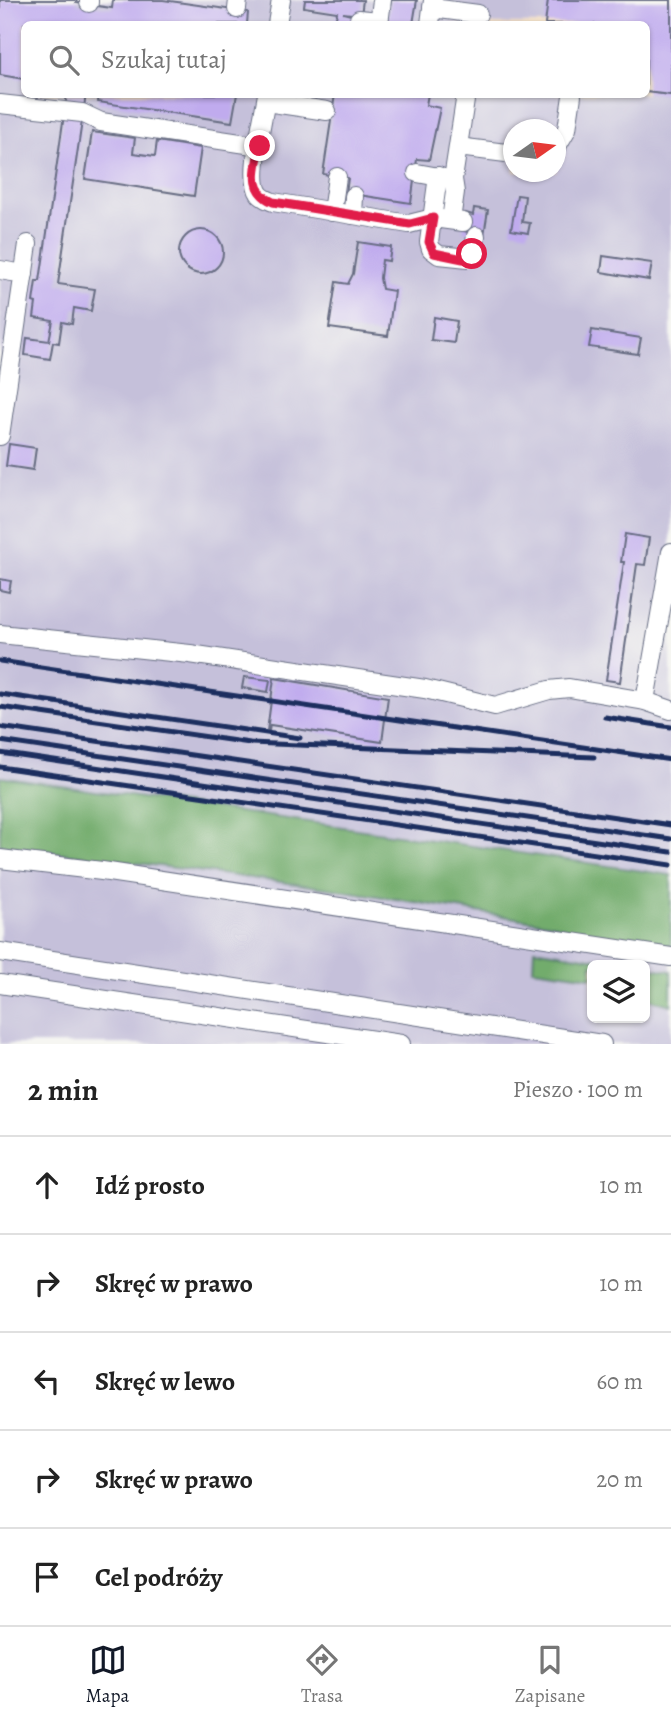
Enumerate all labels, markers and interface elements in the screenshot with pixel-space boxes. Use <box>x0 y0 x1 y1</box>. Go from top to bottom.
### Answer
search box <box>21 21 650 98</box>
icon: search <box>45 41 83 79</box>
text: Szukaj tutaj <box>101 42 227 77</box>
north arrow <box>503 119 566 182</box>
route end <box>244 130 275 161</box>
route start <box>456 238 487 269</box>
map controls <box>587 960 650 1023</box>
button: layers <box>587 960 650 1023</box>
text: 2 min <box>28 1070 98 1110</box>
text: Pieszo · 100 m <box>513 1074 643 1105</box>
icon: ahead <box>28 1166 66 1204</box>
text: Idź prosto <box>95 1168 205 1203</box>
text: 10 m <box>599 1170 643 1201</box>
icon: right <box>28 1264 66 1302</box>
text: Skręć w prawo <box>95 1266 253 1301</box>
text: 10 m <box>599 1268 643 1299</box>
icon: left <box>28 1362 66 1400</box>
text: Skręć w lewo <box>95 1364 235 1399</box>
text: 60 m <box>596 1366 643 1397</box>
icon: right <box>28 1460 66 1498</box>
text: Skręć w prawo <box>95 1462 253 1497</box>
text: 20 m <box>596 1464 643 1495</box>
icon: arrive <box>28 1558 66 1596</box>
text: Cel podróży <box>95 1560 223 1595</box>
tab: Mapa <box>86 1641 129 1709</box>
tab: Trasa <box>301 1641 343 1709</box>
tab: Zapisane <box>515 1641 585 1709</box>

